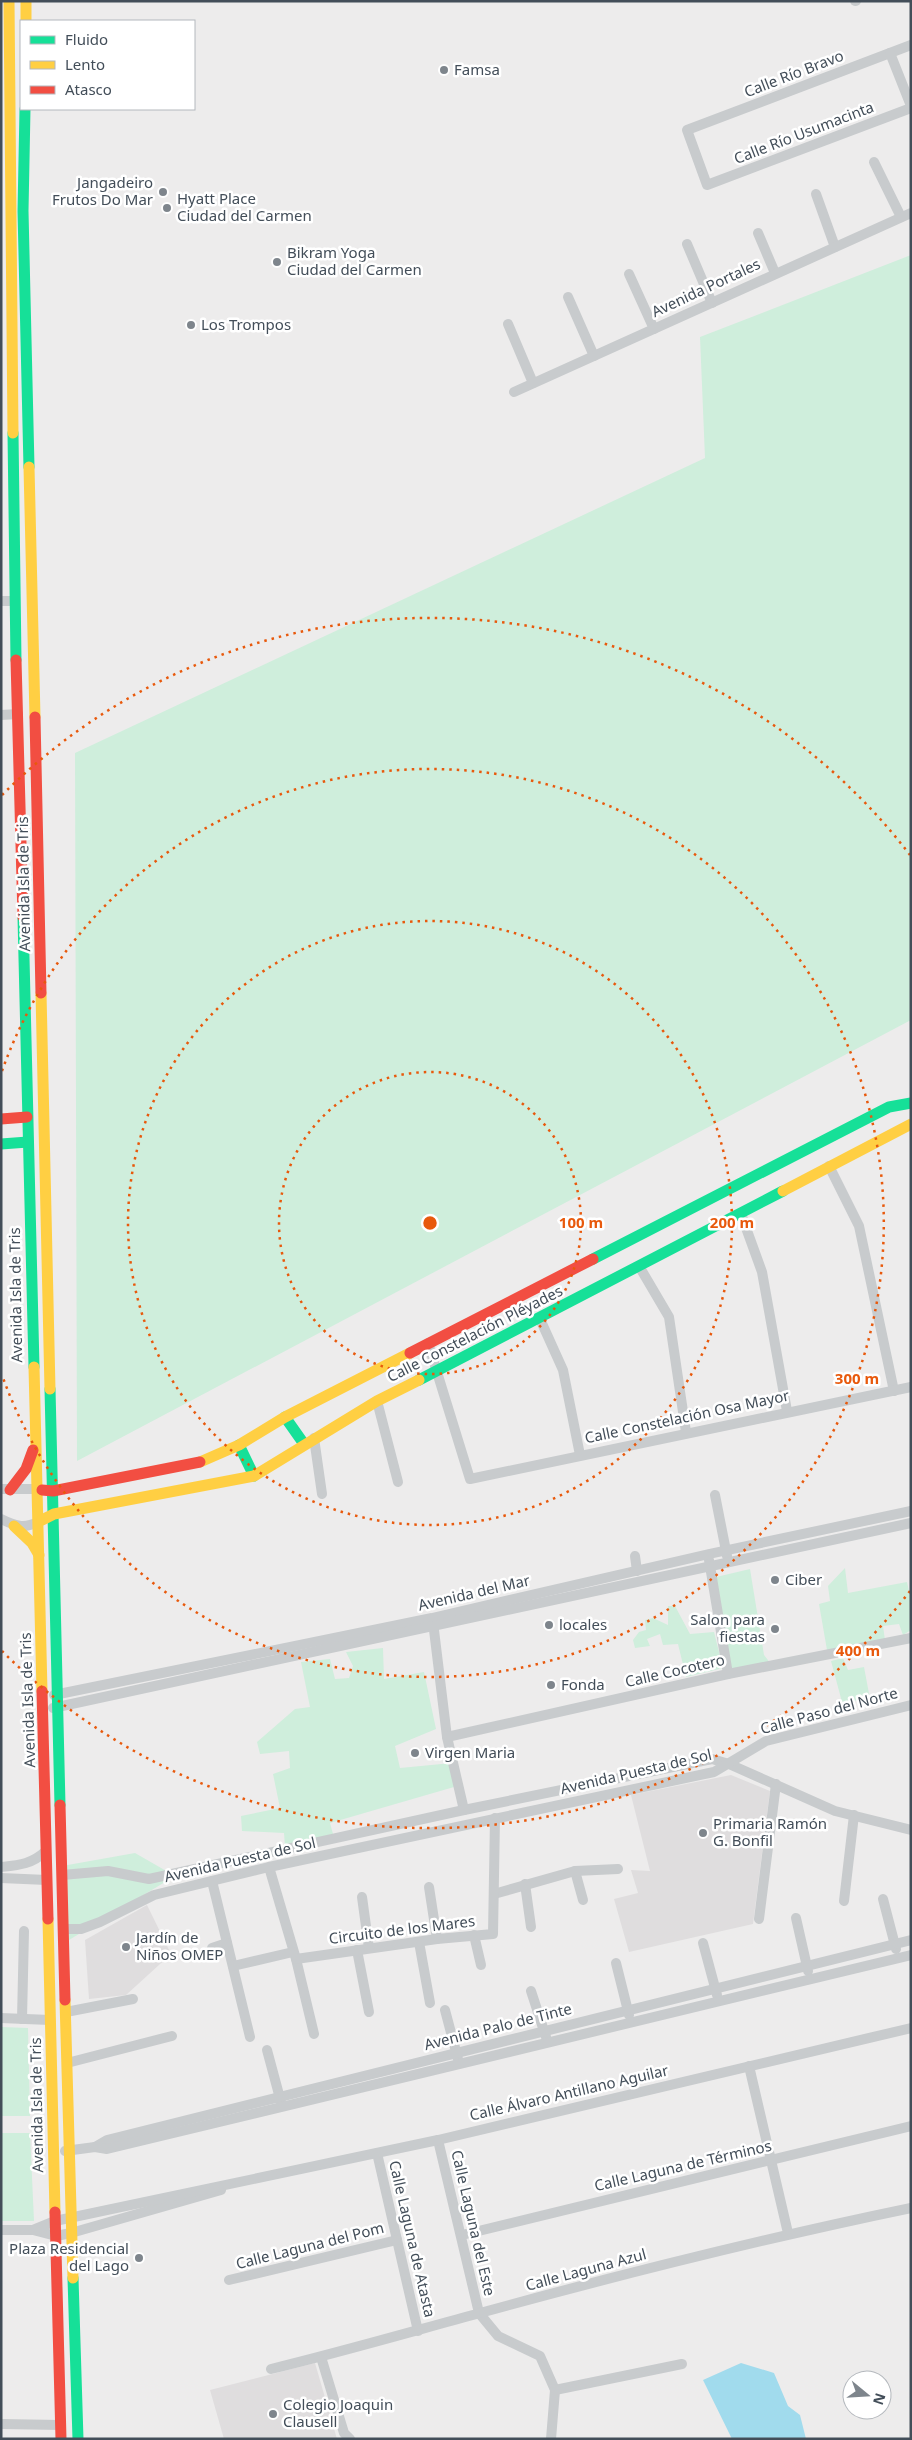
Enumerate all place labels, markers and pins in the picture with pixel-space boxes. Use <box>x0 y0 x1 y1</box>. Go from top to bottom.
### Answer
place label: Famsa <box>454 59 500 79</box>
marker: Famsa <box>438 64 450 76</box>
place label: Jangadeiro Frutos Do Mar <box>52 172 153 209</box>
marker: Jangadeiro Frutos Do Mar <box>157 186 169 198</box>
place label: Hyatt Place Ciudad del Carmen <box>177 188 312 225</box>
marker: Hyatt Place Ciudad del Carmen <box>161 202 173 214</box>
place label: Bikram Yoga Ciudad del Carmen <box>287 242 422 279</box>
marker: Bikram Yoga Ciudad del Carmen <box>271 256 283 268</box>
place label: Los Trompos <box>201 314 291 334</box>
marker: Los Trompos <box>185 319 197 331</box>
centre of rings <box>421 1214 439 1232</box>
place label: Ciber <box>785 1569 822 1589</box>
marker: Ciber <box>769 1574 781 1586</box>
place label: Salon para fiestas <box>690 1609 765 1646</box>
place label: locales <box>559 1614 607 1634</box>
marker: locales <box>543 1619 555 1631</box>
marker: Salon para fiestas <box>769 1623 781 1635</box>
place label: Fonda <box>561 1674 605 1694</box>
marker: Fonda <box>545 1679 557 1691</box>
place label: Virgen Maria <box>425 1742 515 1762</box>
marker: Virgen Maria <box>409 1747 421 1759</box>
place label: Primaria Ramón G. Bonfil <box>713 1813 827 1850</box>
marker: Primaria Ramón G. Bonfil <box>697 1827 709 1839</box>
place label: Jardín de Niños OMEP <box>134 1927 223 1964</box>
marker: Jardín de Niños OMEP <box>120 1941 132 1953</box>
place label: Plaza Residencial del Lago <box>9 2238 129 2275</box>
marker: Plaza Residencial del Lago <box>133 2252 145 2264</box>
place label: Colegio Joaquin Clausell <box>283 2394 393 2431</box>
marker: Colegio Joaquin Clausell <box>267 2408 279 2420</box>

